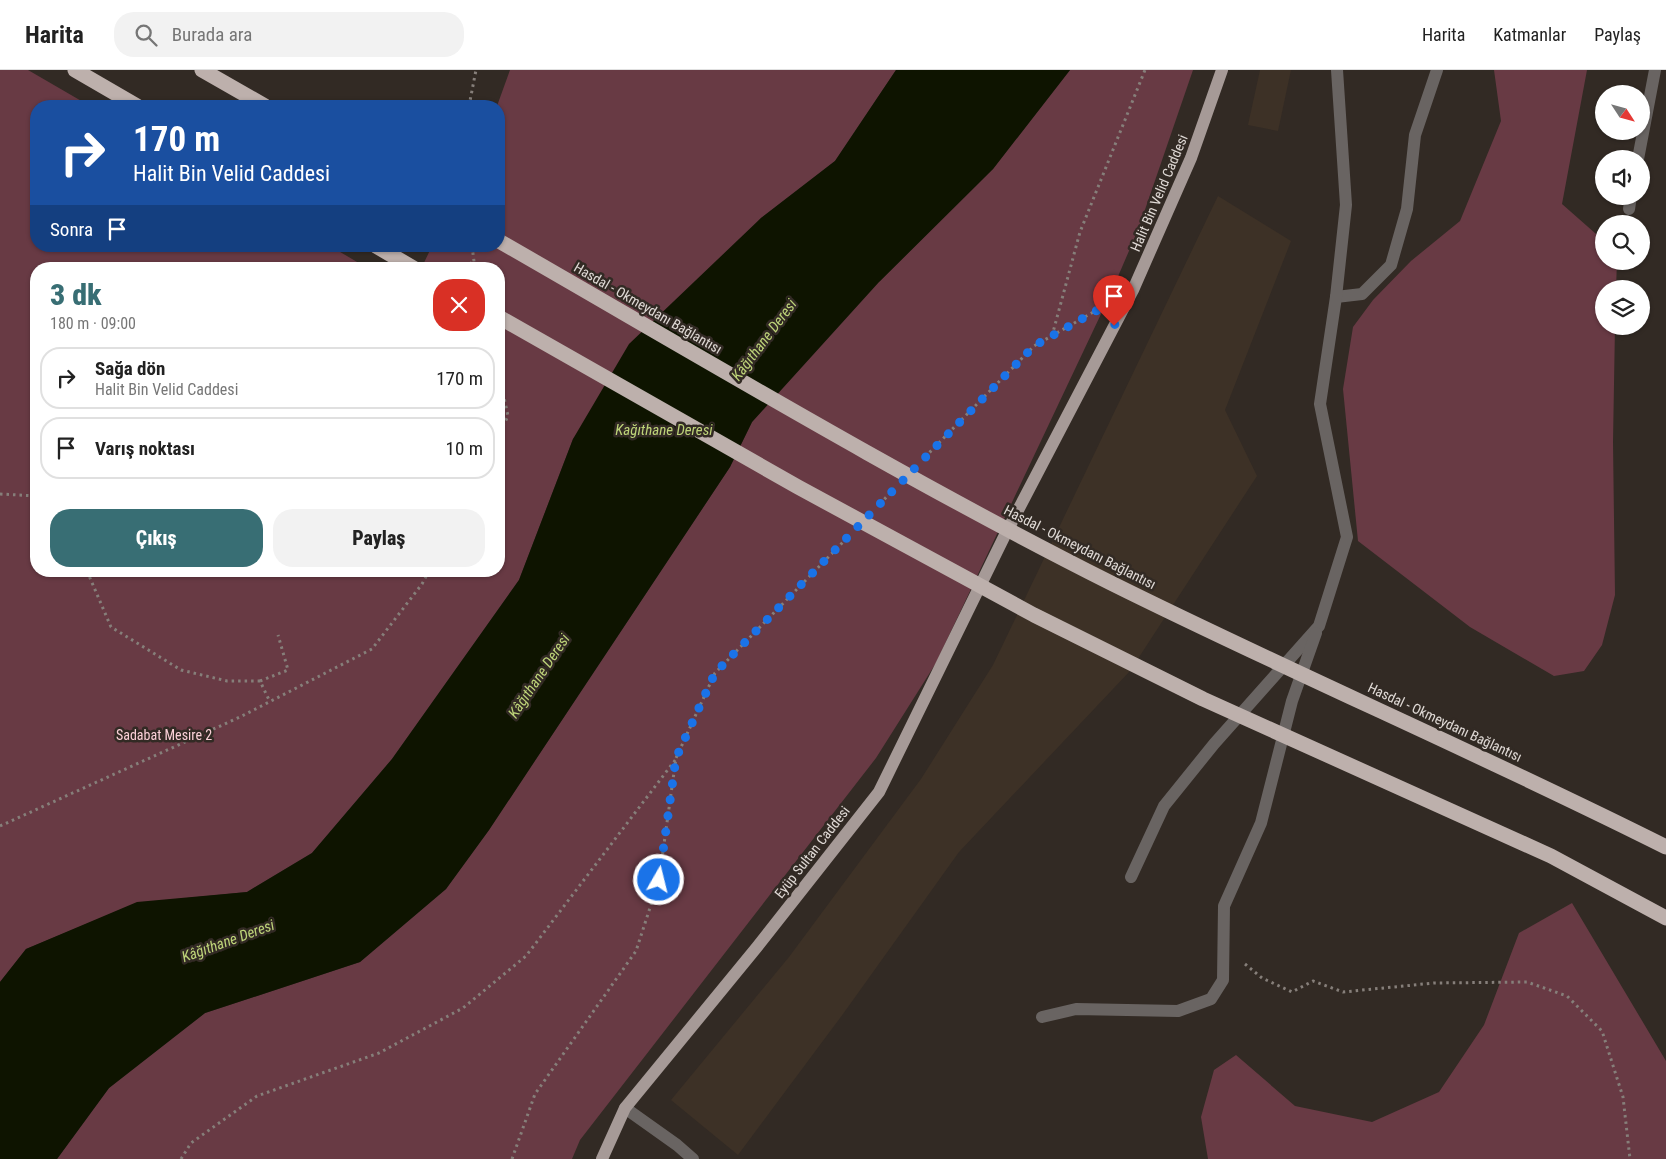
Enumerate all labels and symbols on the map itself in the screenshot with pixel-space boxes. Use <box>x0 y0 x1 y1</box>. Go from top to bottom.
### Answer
north arrow <box>1595 85 1650 140</box>
street label: Halit Bin Velid Caddesi <box>1127 132 1191 254</box>
street label: Hasdal - Okmeydanı Bağlantısı <box>571 259 725 357</box>
pin <box>1093 275 1135 326</box>
water label: Kâğıthane Deresi <box>728 295 801 384</box>
water label: Kağıthane Deresi <box>615 421 713 439</box>
street label: Hasdal - Okmeydanı Bağlantısı <box>1002 502 1158 592</box>
water label: Kâğıthane Deresi <box>504 630 574 721</box>
street label: Hasdal - Okmeydanı Bağlantısı <box>1365 679 1525 765</box>
park label: Sadabat Mesire 2 <box>116 727 212 743</box>
street label: Eyüp Sultan Caddesi <box>771 803 853 901</box>
position arrow <box>632 853 684 905</box>
water label: Kâğıthane Deresi <box>179 916 277 966</box>

